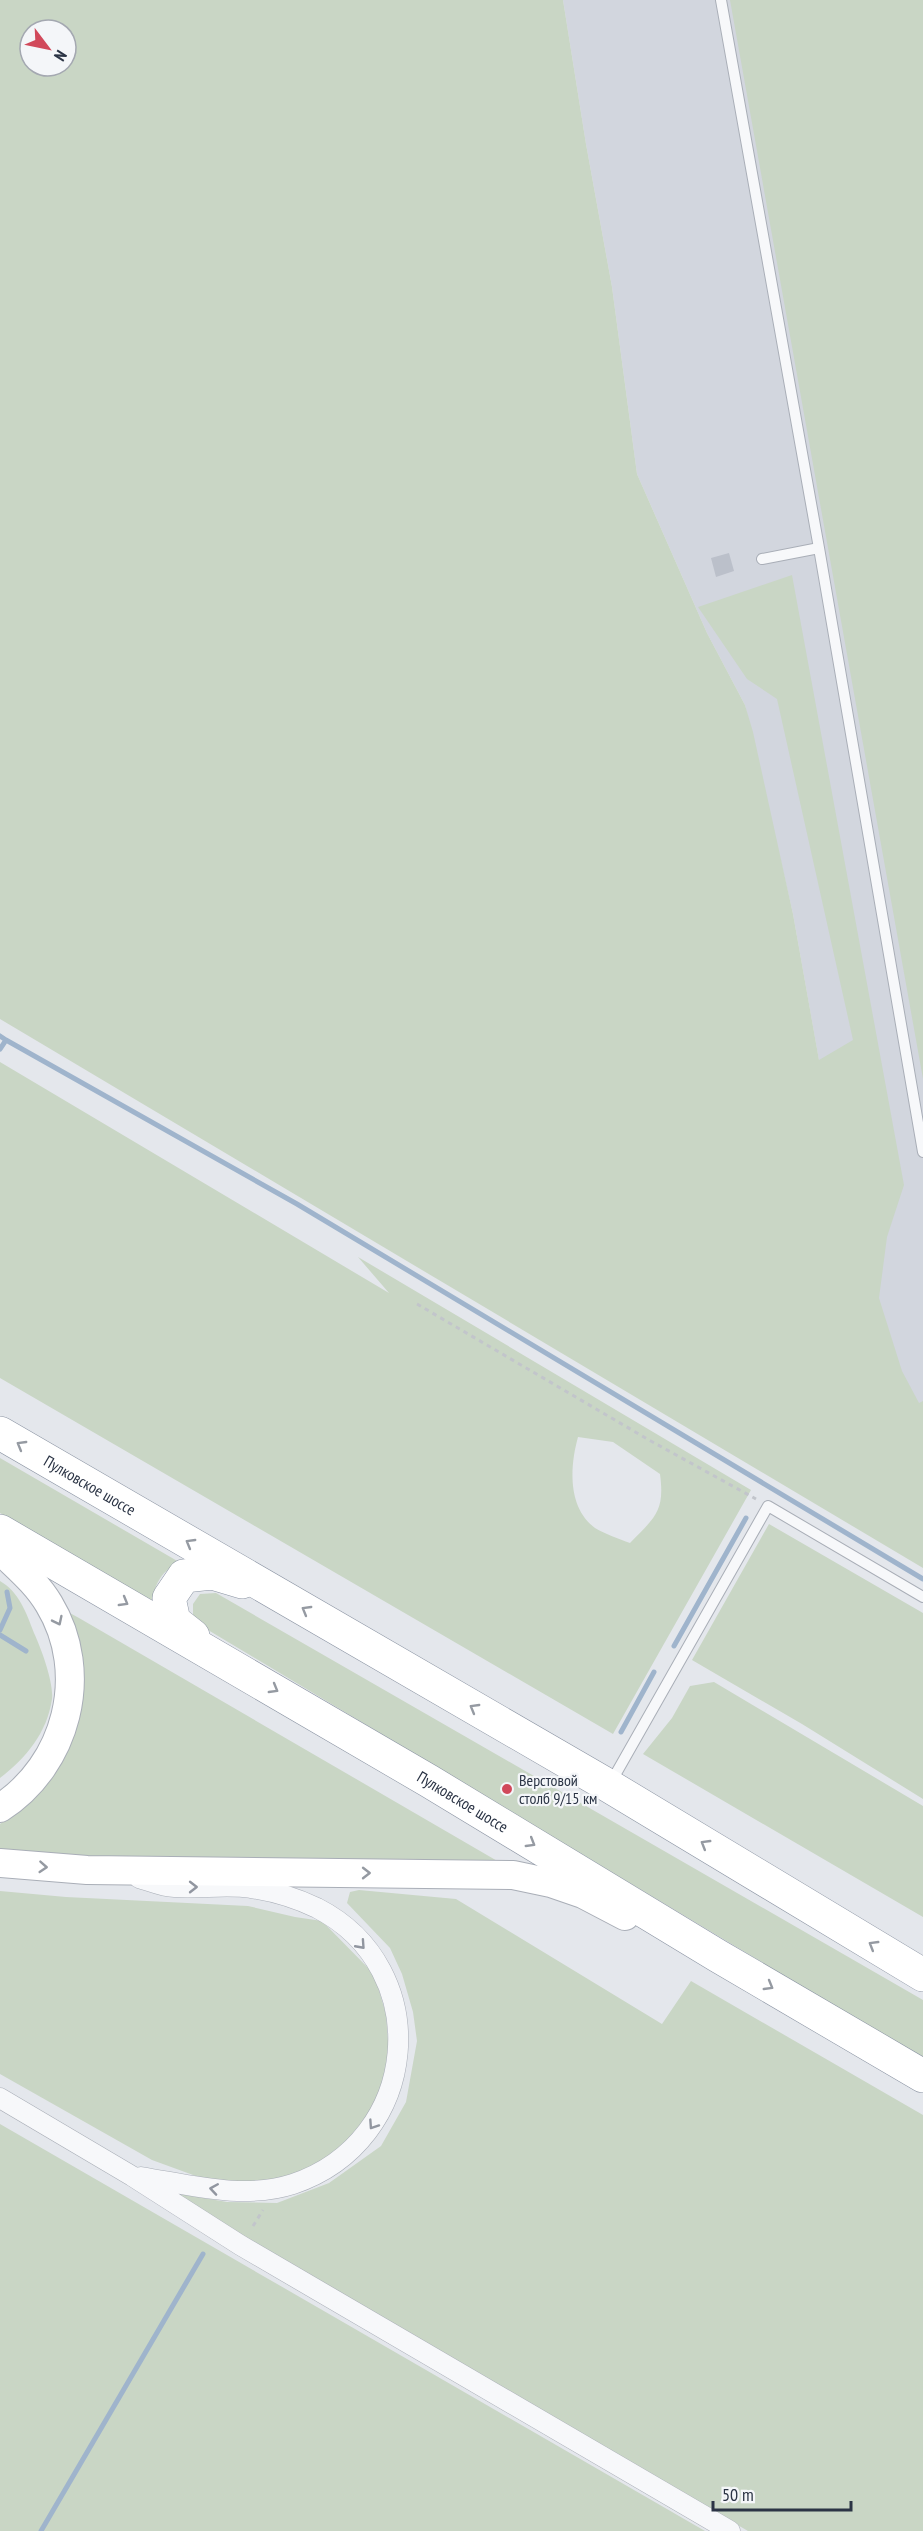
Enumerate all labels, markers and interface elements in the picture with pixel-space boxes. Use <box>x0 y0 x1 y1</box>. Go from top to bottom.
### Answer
north arrow <box>18 18 78 78</box>
text: N <box>50 47 71 65</box>
one-way arrow <box>17 1441 27 1452</box>
street label: Пулковское шоссе <box>40 1451 139 1520</box>
one-way arrow <box>186 1538 196 1550</box>
one-way arrow <box>117 1595 128 1606</box>
one-way arrow <box>302 1606 312 1617</box>
one-way arrow <box>50 1614 62 1625</box>
one-way arrow <box>268 1682 278 1693</box>
one-way arrow <box>470 1704 481 1715</box>
street label: Пулковское шоссе <box>414 1766 512 1837</box>
place label: Верстовой столб 9/15 км <box>519 1770 597 1808</box>
marker: Верстовой столб 9/15 км <box>500 1782 514 1796</box>
one-way arrow <box>525 1835 535 1847</box>
one-way arrow <box>701 1840 711 1852</box>
one-way arrow <box>39 1860 48 1873</box>
one-way arrow <box>362 1867 371 1879</box>
one-way arrow <box>188 1881 197 1894</box>
one-way arrow <box>354 1938 365 1949</box>
one-way arrow <box>869 1940 879 1952</box>
one-way arrow <box>763 1978 773 1990</box>
one-way arrow <box>369 2118 380 2129</box>
one-way arrow <box>209 2183 218 2195</box>
scale bar <box>713 2474 851 2512</box>
text: 50 m <box>722 2483 754 2506</box>

